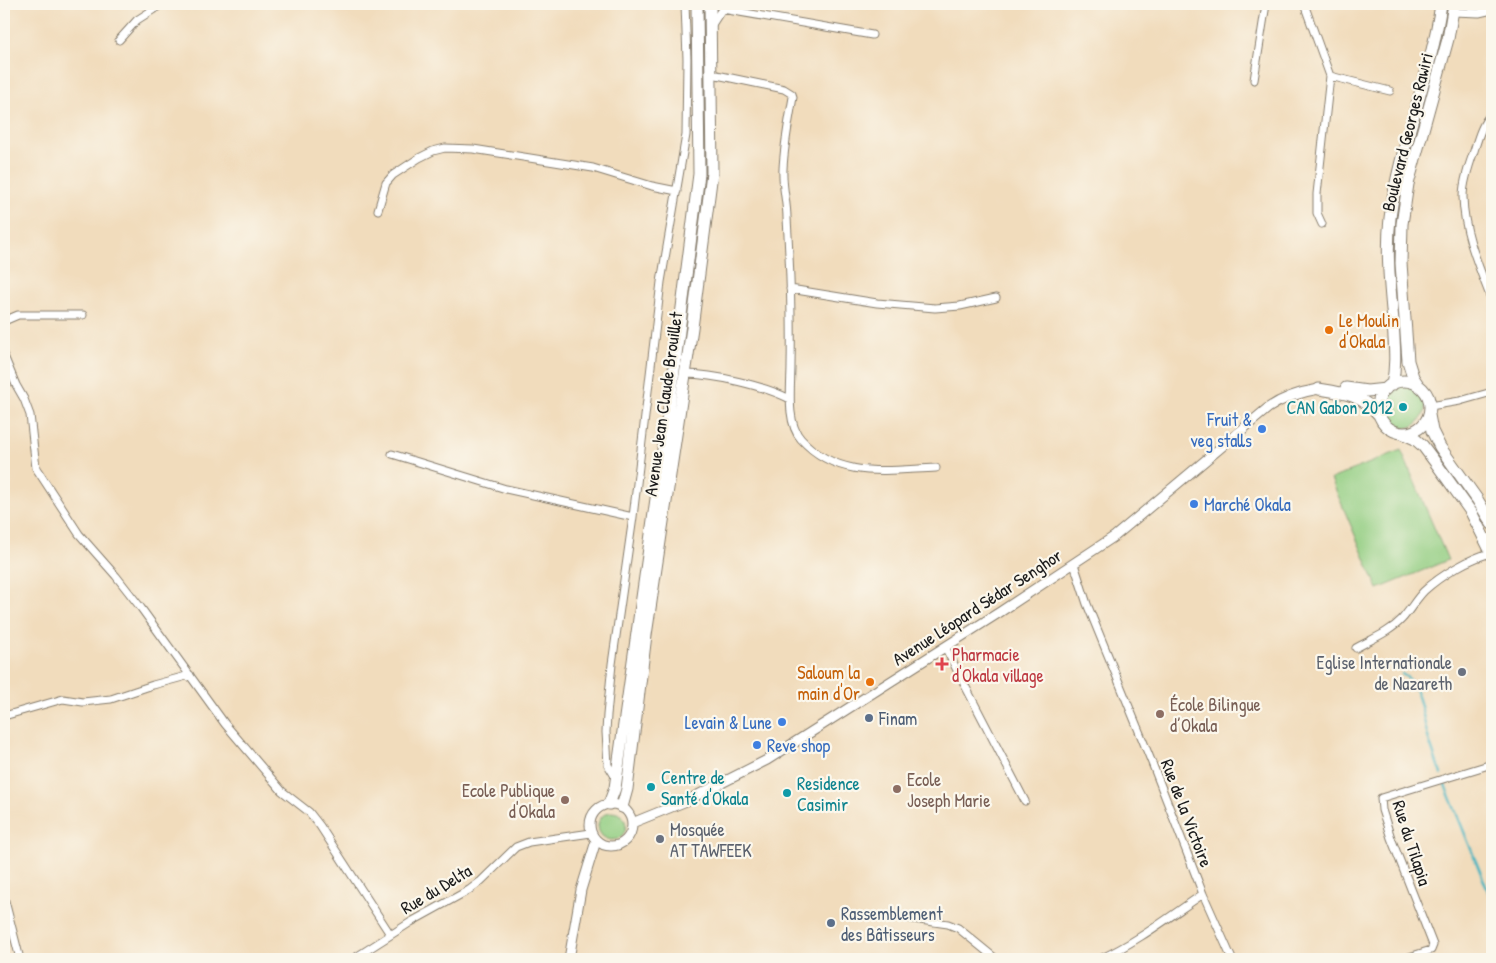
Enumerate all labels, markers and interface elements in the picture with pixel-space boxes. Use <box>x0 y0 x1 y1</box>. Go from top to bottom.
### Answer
street label: Boulevard Georges Rawiri <box>1375 50 1439 214</box>
place label: Le Moulin d'Okala <box>1339 308 1399 354</box>
street label: Avenue Jean Claude Brouillet <box>638 309 688 498</box>
marker: Le Moulin d'Okala <box>1323 324 1335 336</box>
place label: CAN Gabon 2012 <box>1287 395 1394 420</box>
marker: CAN Gabon 2012 <box>1397 401 1409 413</box>
place label: Fruit & veg stalls <box>1191 407 1252 453</box>
marker: Fruit & veg stalls <box>1256 423 1268 435</box>
place label: Marché Okala <box>1204 492 1291 517</box>
marker: Marché Okala <box>1188 498 1200 510</box>
street label: Avenue Léopard Sédar Senghor <box>887 543 1067 671</box>
place label: Pharmacie d'Okala village <box>952 642 1044 688</box>
place label: Eglise Internationale de Nazareth <box>1317 650 1452 696</box>
marker: Pharmacie d'Okala village <box>936 658 948 670</box>
place label: Saloum la main d'Or <box>797 660 860 706</box>
marker: Eglise Internationale de Nazareth <box>1456 666 1468 678</box>
marker: Saloum la main d'Or <box>864 676 876 688</box>
place label: École Bilingue d’Okala <box>1170 692 1261 738</box>
place label: Finam <box>878 706 917 731</box>
marker: École Bilingue d’Okala <box>1154 708 1166 720</box>
place label: Levain & Lune <box>685 710 772 735</box>
marker: Finam <box>863 712 875 724</box>
marker: Levain & Lune <box>776 716 788 728</box>
place label: Reve shop <box>767 733 831 758</box>
marker: Reve shop <box>751 739 763 751</box>
street label: Rue de la Victoire <box>1155 755 1219 871</box>
place label: Centre de Santé d'Okala <box>661 765 748 811</box>
place label: Ecole Joseph Marie <box>907 767 990 813</box>
place label: Residence Casimir <box>797 771 860 817</box>
place label: Ecole Publique d'Okala <box>462 778 555 824</box>
marker: Centre de Santé d'Okala <box>645 781 657 793</box>
marker: Ecole Joseph Marie <box>891 783 903 795</box>
marker: Residence Casimir <box>781 787 793 799</box>
marker: Ecole Publique d'Okala <box>559 794 571 806</box>
street label: Rue du Tilapia <box>1386 797 1438 889</box>
place label: Mosquée AT TAWFEEK <box>670 817 752 863</box>
marker: Mosquée AT TAWFEEK <box>654 833 666 845</box>
street label: Rue du Delta <box>396 858 476 920</box>
place label: Rassemblement des Bâtisseurs <box>841 901 943 947</box>
marker: Rassemblement des Bâtisseurs <box>825 917 837 929</box>

